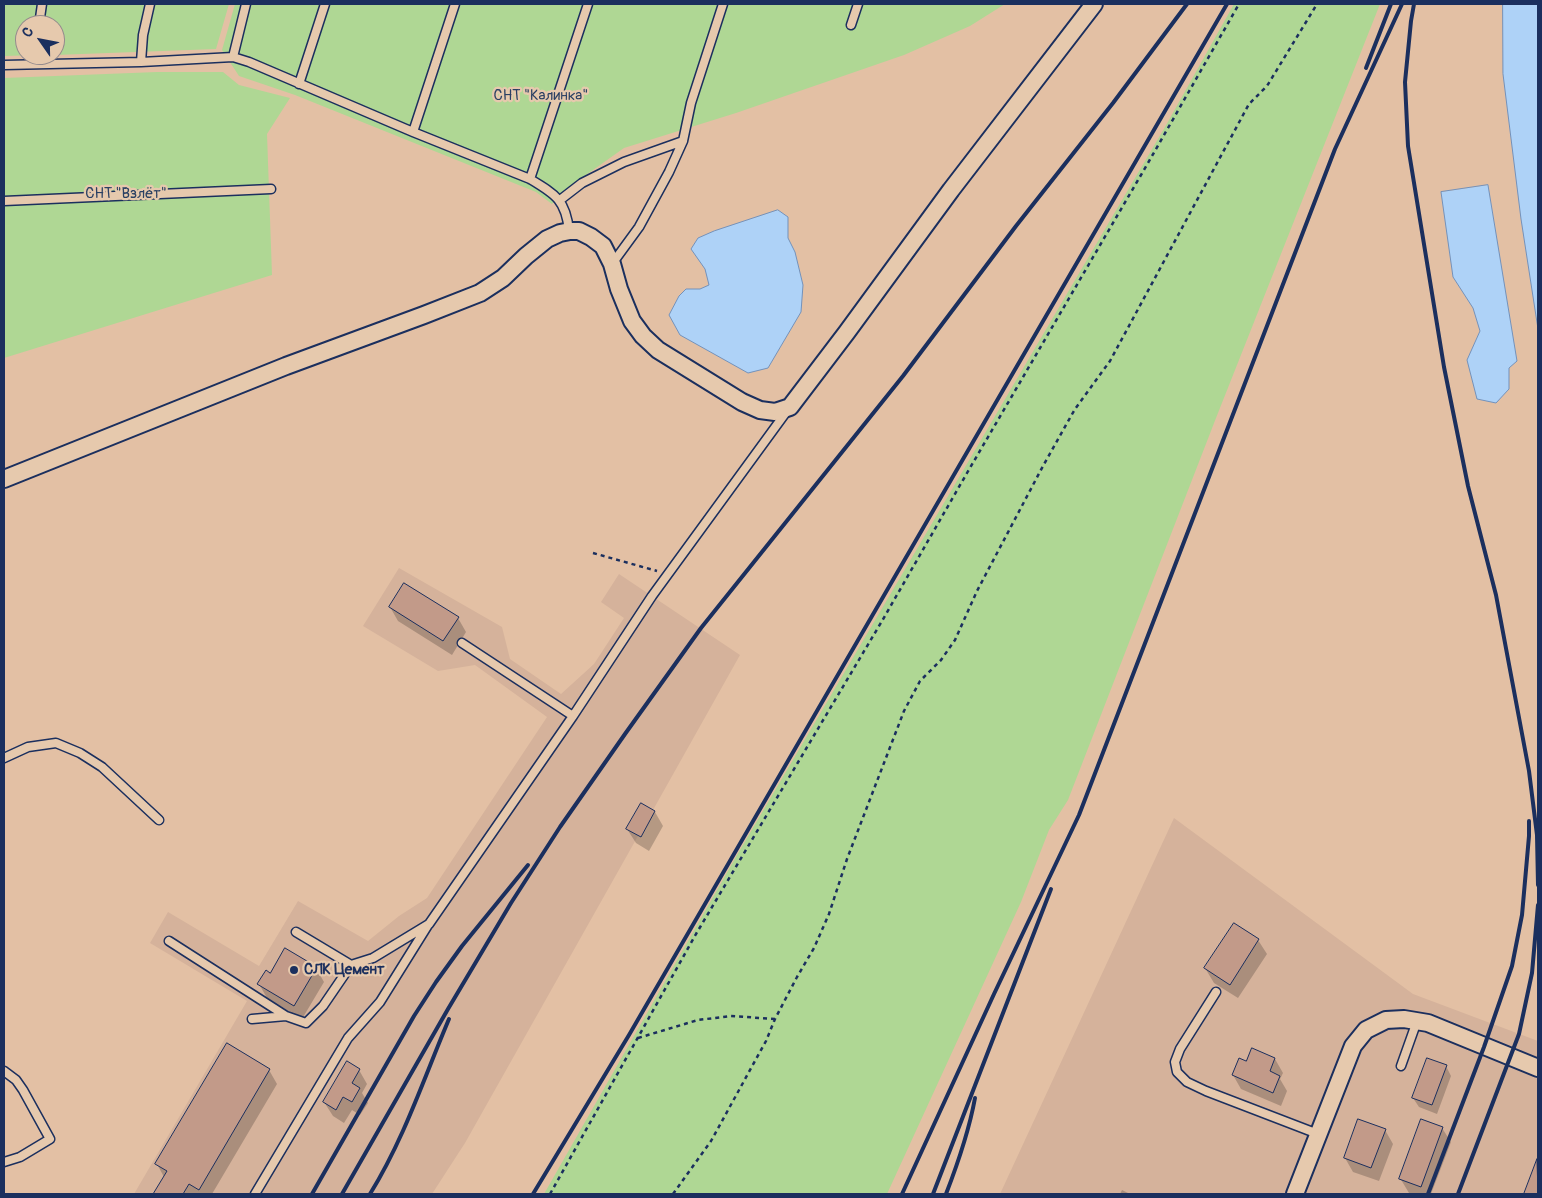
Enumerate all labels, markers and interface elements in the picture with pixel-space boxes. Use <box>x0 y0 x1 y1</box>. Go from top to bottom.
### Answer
north arrow <box>15 15 65 65</box>
text: С <box>18 24 37 40</box>
park label: СНТ "Калинка" <box>494 87 588 105</box>
park label: СНТ "Взлёт" <box>85 185 167 203</box>
place label: СЛК Цемент <box>304 961 384 979</box>
marker: СЛК Цемент <box>288 964 300 976</box>

